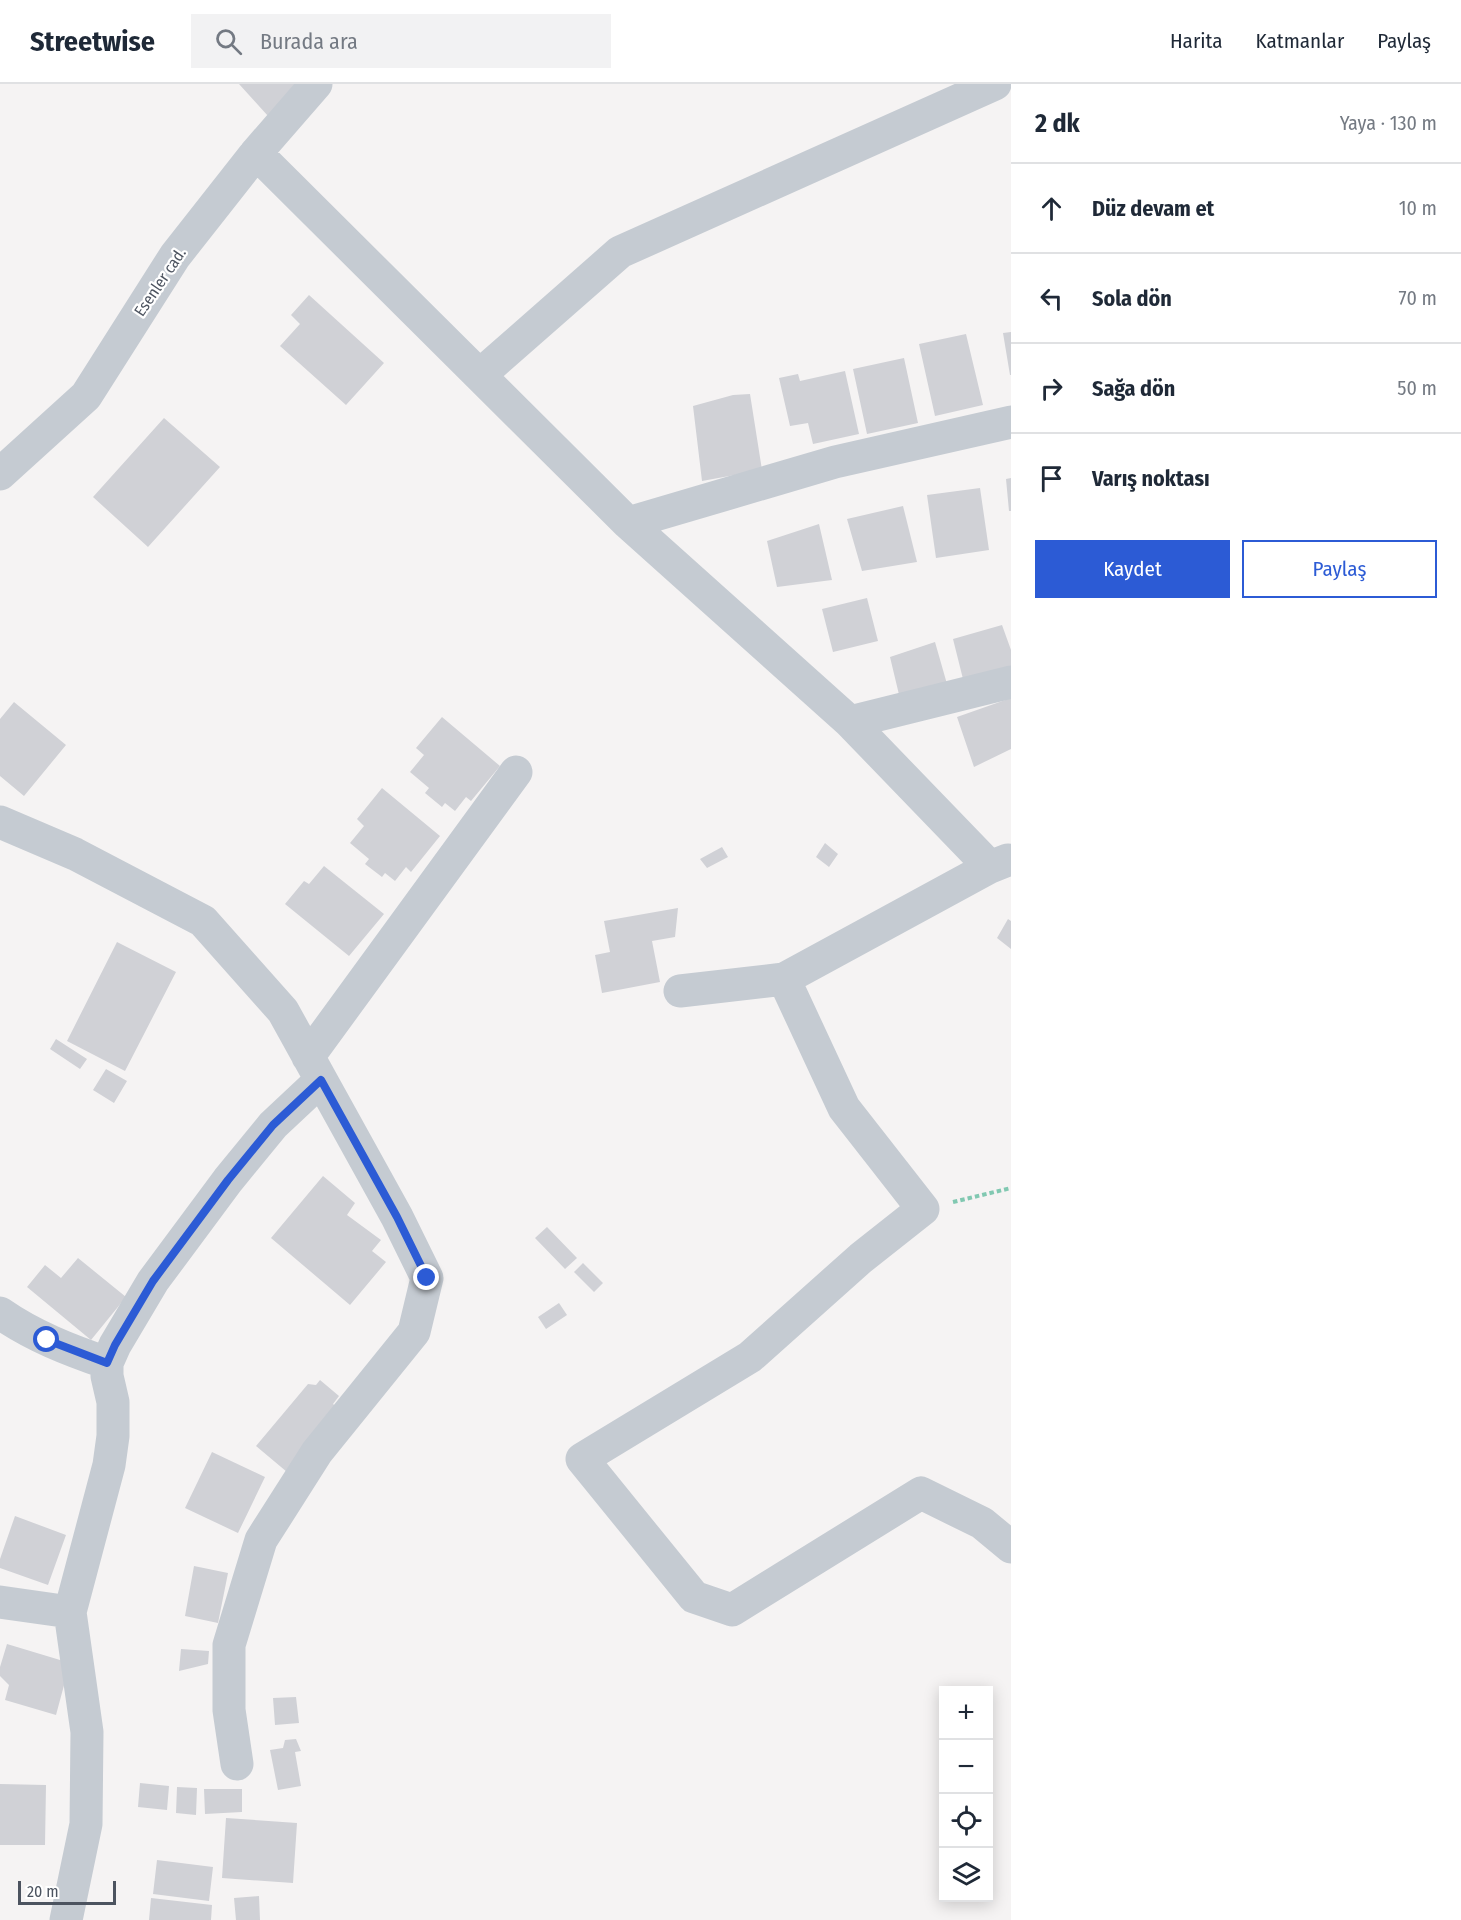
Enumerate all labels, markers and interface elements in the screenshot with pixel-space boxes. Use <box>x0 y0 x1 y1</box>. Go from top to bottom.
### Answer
search box <box>191 14 611 68</box>
text: Streetwise <box>30 25 155 58</box>
icon: search <box>212 25 245 58</box>
text: Burada ara <box>260 28 358 55</box>
text: Harita <box>1170 28 1223 54</box>
text: Katmanlar <box>1256 28 1344 54</box>
text: Paylaş <box>1377 28 1431 54</box>
text: 2 dk <box>1035 108 1080 139</box>
text: Yaya · 130 m <box>1340 111 1437 135</box>
icon: ahead <box>1035 192 1068 225</box>
text: Düz devam et <box>1092 195 1214 222</box>
text: 10 m <box>1399 196 1437 220</box>
street label: Esenler cad. <box>130 244 190 320</box>
icon: left <box>1035 282 1068 315</box>
text: Sola dön <box>1092 285 1172 312</box>
text: 70 m <box>1399 286 1437 310</box>
icon: right <box>1035 372 1068 405</box>
text: Sağa dön <box>1092 375 1175 402</box>
text: 50 m <box>1397 376 1437 400</box>
icon: arrive <box>1035 462 1068 495</box>
text: Varış noktası <box>1092 465 1210 492</box>
button: Kaydet <box>1035 540 1230 598</box>
button: Paylaş <box>1242 540 1437 598</box>
route end <box>413 1264 439 1290</box>
route start <box>33 1326 59 1352</box>
map controls <box>939 1686 993 1902</box>
button: + <box>939 1686 993 1740</box>
button: − <box>939 1740 993 1794</box>
button: locate <box>939 1794 993 1848</box>
button: layers <box>939 1848 993 1902</box>
scale bar <box>18 1878 116 1906</box>
text: 20 m <box>27 1882 58 1901</box>

